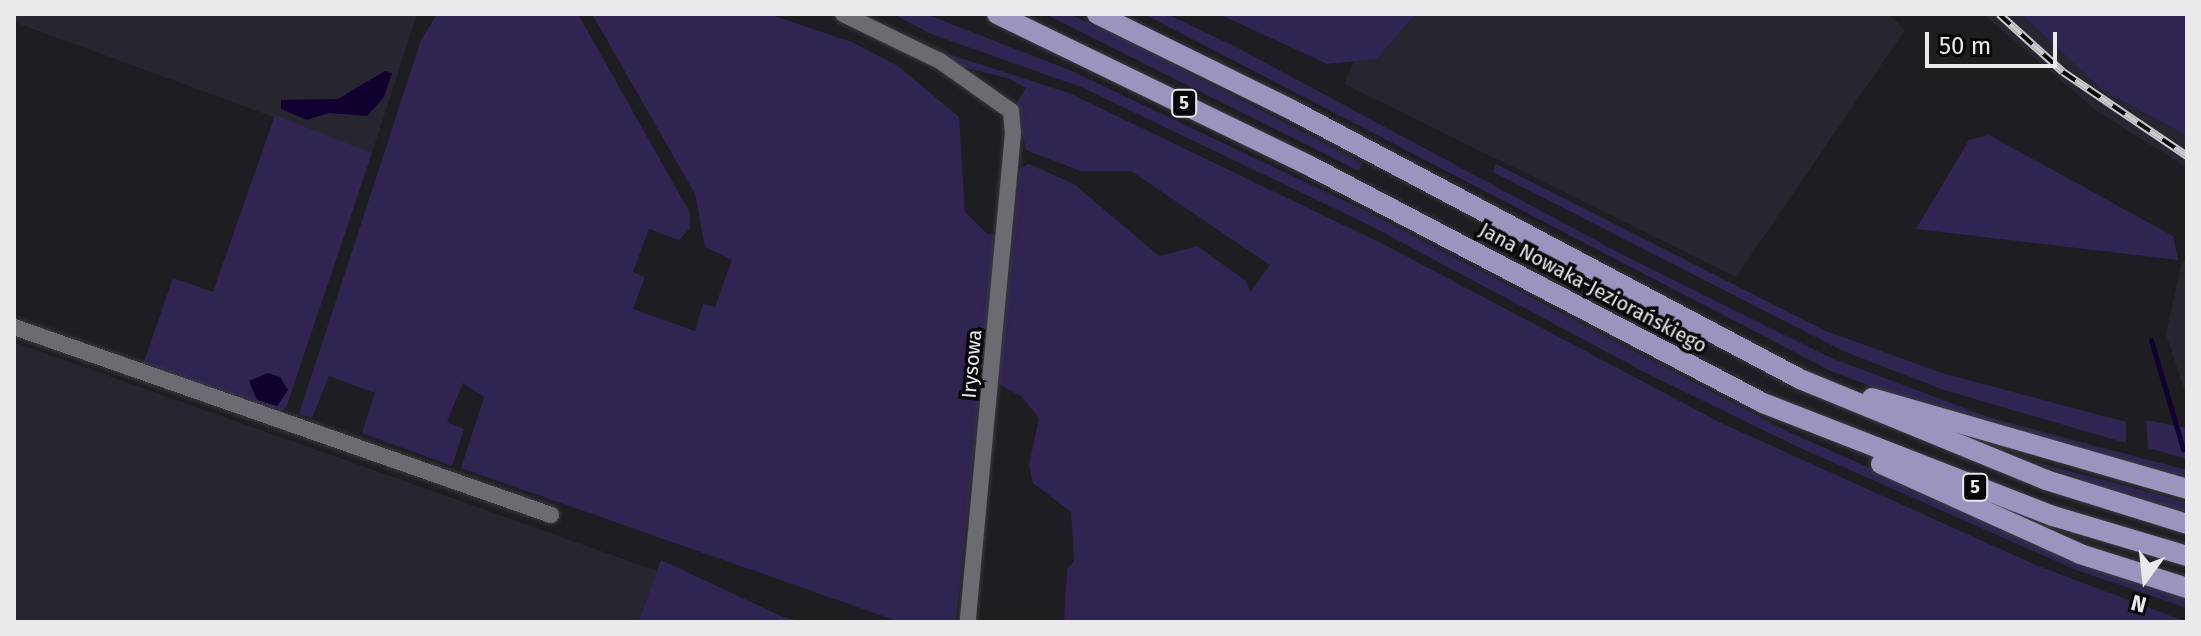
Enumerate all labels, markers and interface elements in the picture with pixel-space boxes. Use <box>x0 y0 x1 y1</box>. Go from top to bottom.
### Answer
scale bar <box>1929 16 2061 66</box>
text: 50 m <box>1939 32 1991 60</box>
road number: 5 <box>1170 89 1198 117</box>
street label: Jana Nowaka-Jeziorańskiego <box>1475 218 1711 358</box>
street label: Irysowa <box>957 328 987 400</box>
road number: 5 <box>1961 473 1989 501</box>
north arrow <box>2105 540 2185 620</box>
text: N <box>2128 589 2149 619</box>

